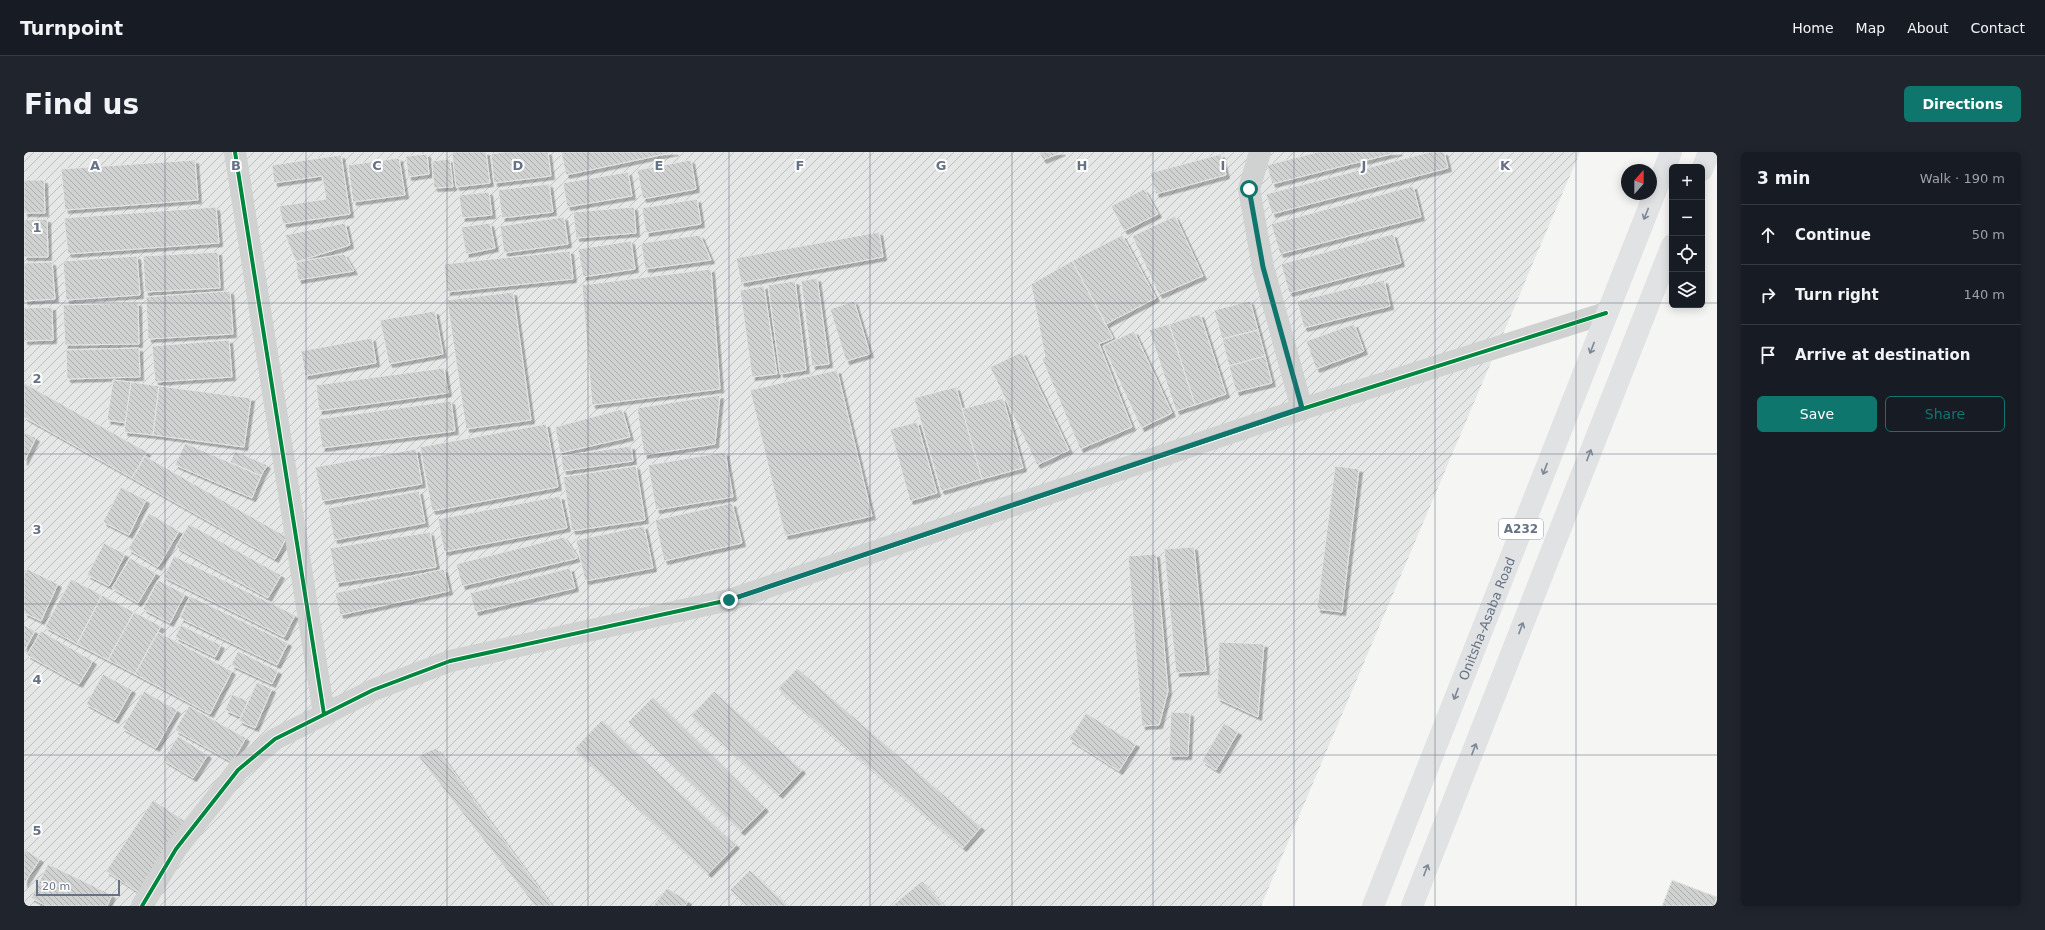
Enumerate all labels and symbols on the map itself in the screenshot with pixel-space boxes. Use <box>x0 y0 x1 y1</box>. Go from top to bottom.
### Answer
text: A <box>90 158 100 173</box>
text: B <box>231 158 241 173</box>
text: C <box>372 158 382 173</box>
text: D <box>513 158 524 173</box>
text: E <box>655 158 663 173</box>
text: F <box>796 158 804 173</box>
text: G <box>936 158 946 173</box>
text: H <box>1077 158 1087 173</box>
text: I <box>1221 158 1225 173</box>
text: J <box>1361 158 1366 173</box>
text: K <box>1500 158 1511 173</box>
north arrow <box>1621 164 1657 200</box>
route start <box>1240 180 1258 198</box>
one-way arrow <box>1641 208 1649 220</box>
text: 1 <box>32 220 42 235</box>
one-way arrow <box>1588 341 1595 353</box>
text: 2 <box>32 371 42 386</box>
one-way arrow <box>1586 449 1594 461</box>
one-way arrow <box>1540 462 1548 474</box>
road number: A232 <box>1499 519 1543 539</box>
text: 3 <box>32 522 42 537</box>
street label: Onitsha-Asaba Road <box>1456 555 1518 683</box>
route end <box>720 591 738 609</box>
one-way arrow <box>1518 622 1526 634</box>
text: 4 <box>32 672 42 687</box>
one-way arrow <box>1452 688 1459 700</box>
one-way arrow <box>1470 743 1478 755</box>
text: 5 <box>32 823 42 838</box>
one-way arrow <box>1423 864 1431 876</box>
scale bar <box>36 878 120 897</box>

